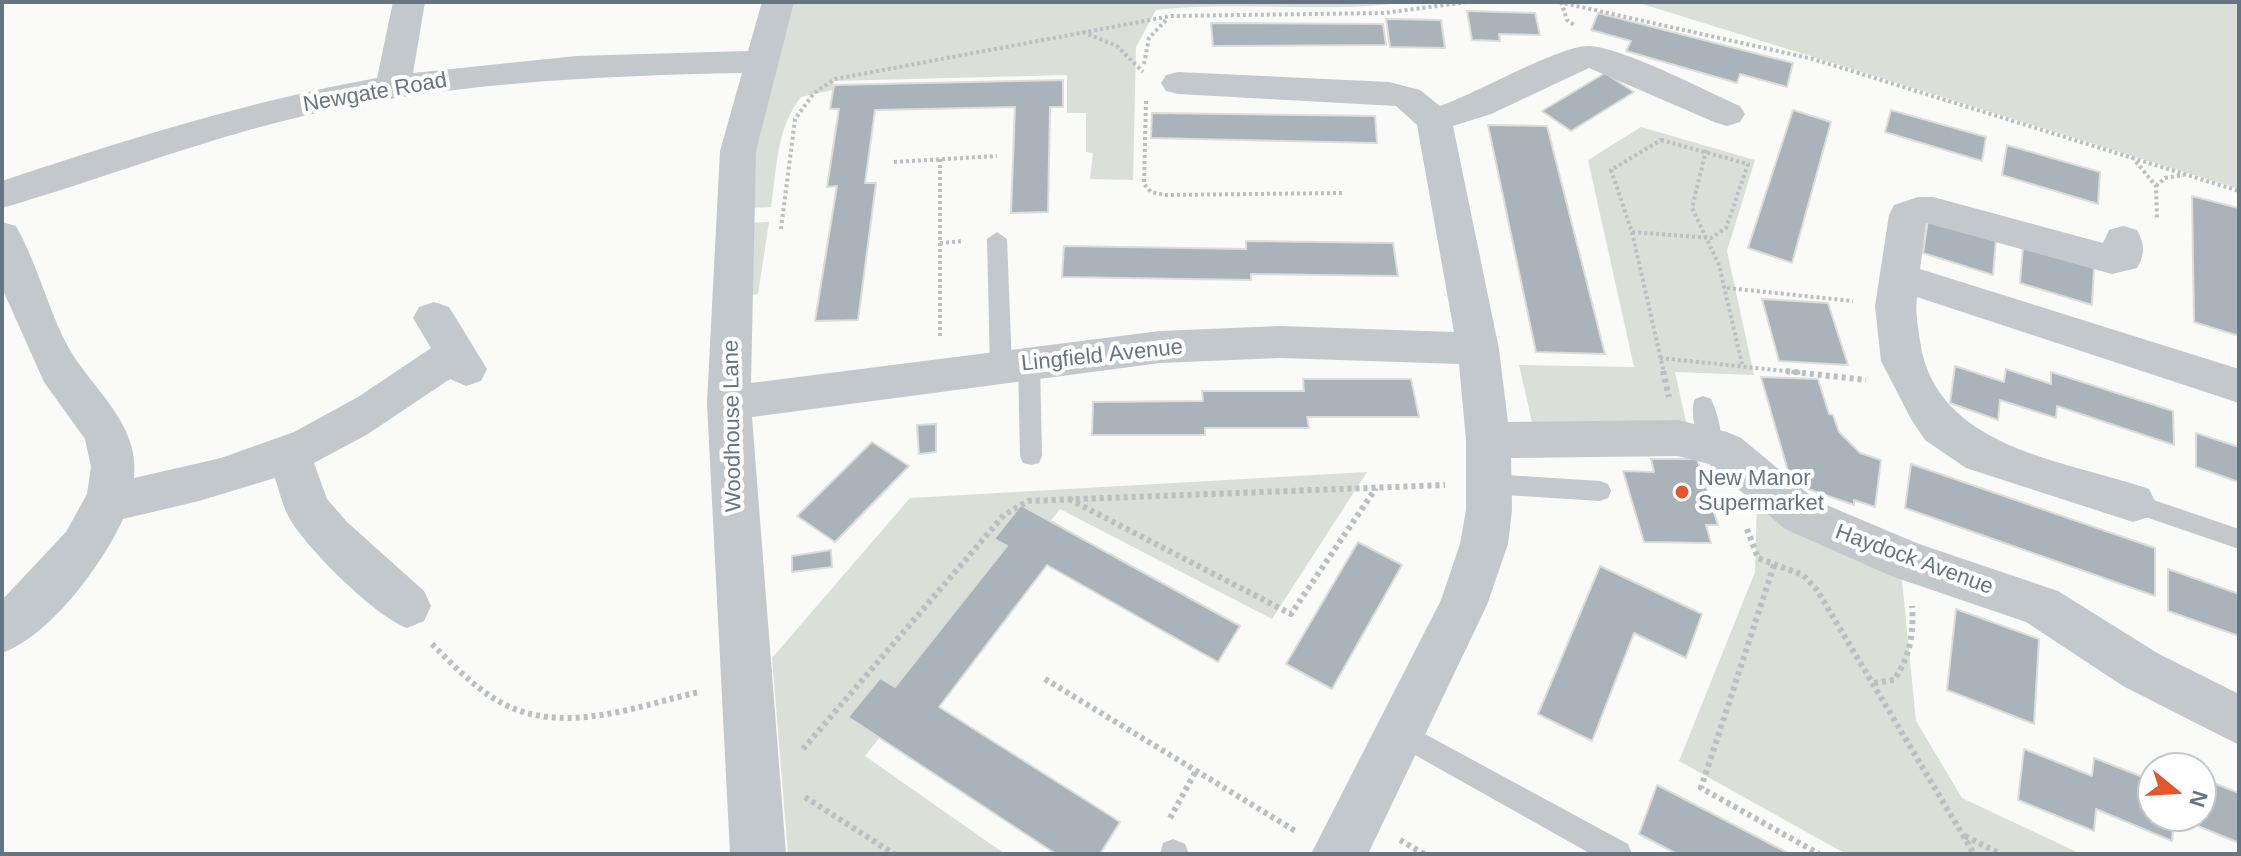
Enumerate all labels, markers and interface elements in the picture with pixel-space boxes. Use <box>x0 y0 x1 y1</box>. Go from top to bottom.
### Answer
street label: Newgate Road <box>301 67 449 119</box>
street label: Lingfield Avenue <box>1020 334 1184 378</box>
street label: Woodhouse Lane <box>718 340 748 512</box>
place label: New Manor Supermarket <box>1698 466 1824 518</box>
marker: New Manor Supermarket <box>1673 483 1691 501</box>
street label: Haydock Avenue <box>1832 519 1996 601</box>
north arrow <box>2137 752 2217 832</box>
text: N <box>2184 788 2213 810</box>

